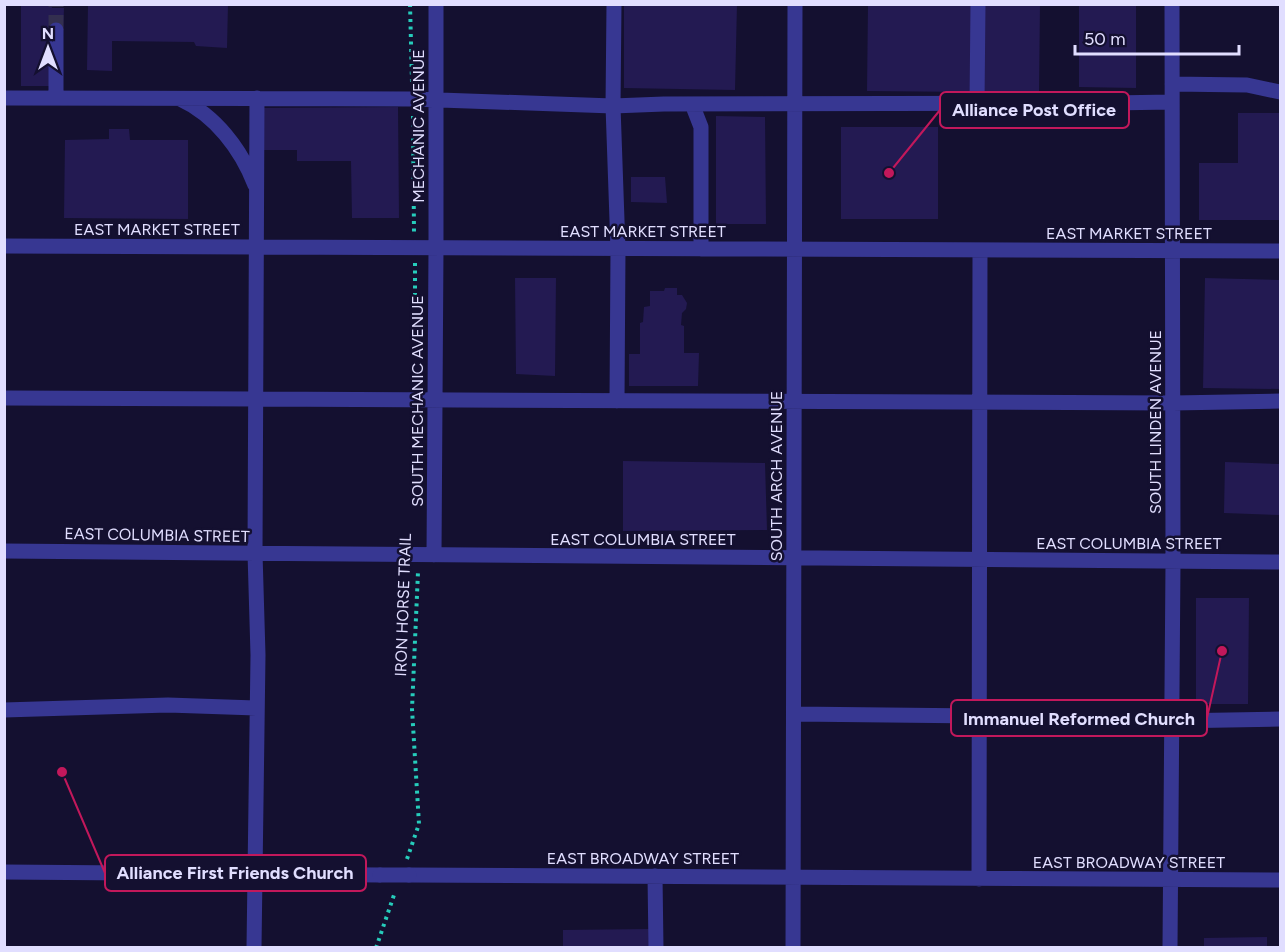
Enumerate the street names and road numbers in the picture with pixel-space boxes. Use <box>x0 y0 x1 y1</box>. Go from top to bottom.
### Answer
street label: MECHANIC AVENUE <box>409 49 428 203</box>
street label: EAST MARKET STREET <box>74 220 240 239</box>
street label: EAST MARKET STREET <box>560 222 726 241</box>
street label: EAST MARKET STREET <box>1046 224 1212 243</box>
street label: SOUTH MECHANIC AVENUE <box>408 295 427 507</box>
street label: SOUTH LINDEN AVENUE <box>1146 330 1165 514</box>
street label: SOUTH ARCH AVENUE <box>767 391 786 561</box>
street label: EAST COLUMBIA STREET <box>64 524 250 546</box>
street label: EAST COLUMBIA STREET <box>550 530 736 549</box>
street label: IRON HORSE TRAIL <box>391 532 415 677</box>
street label: EAST COLUMBIA STREET <box>1036 534 1222 553</box>
street label: EAST BROADWAY STREET <box>547 849 739 868</box>
street label: EAST BROADWAY STREET <box>1033 853 1225 872</box>

